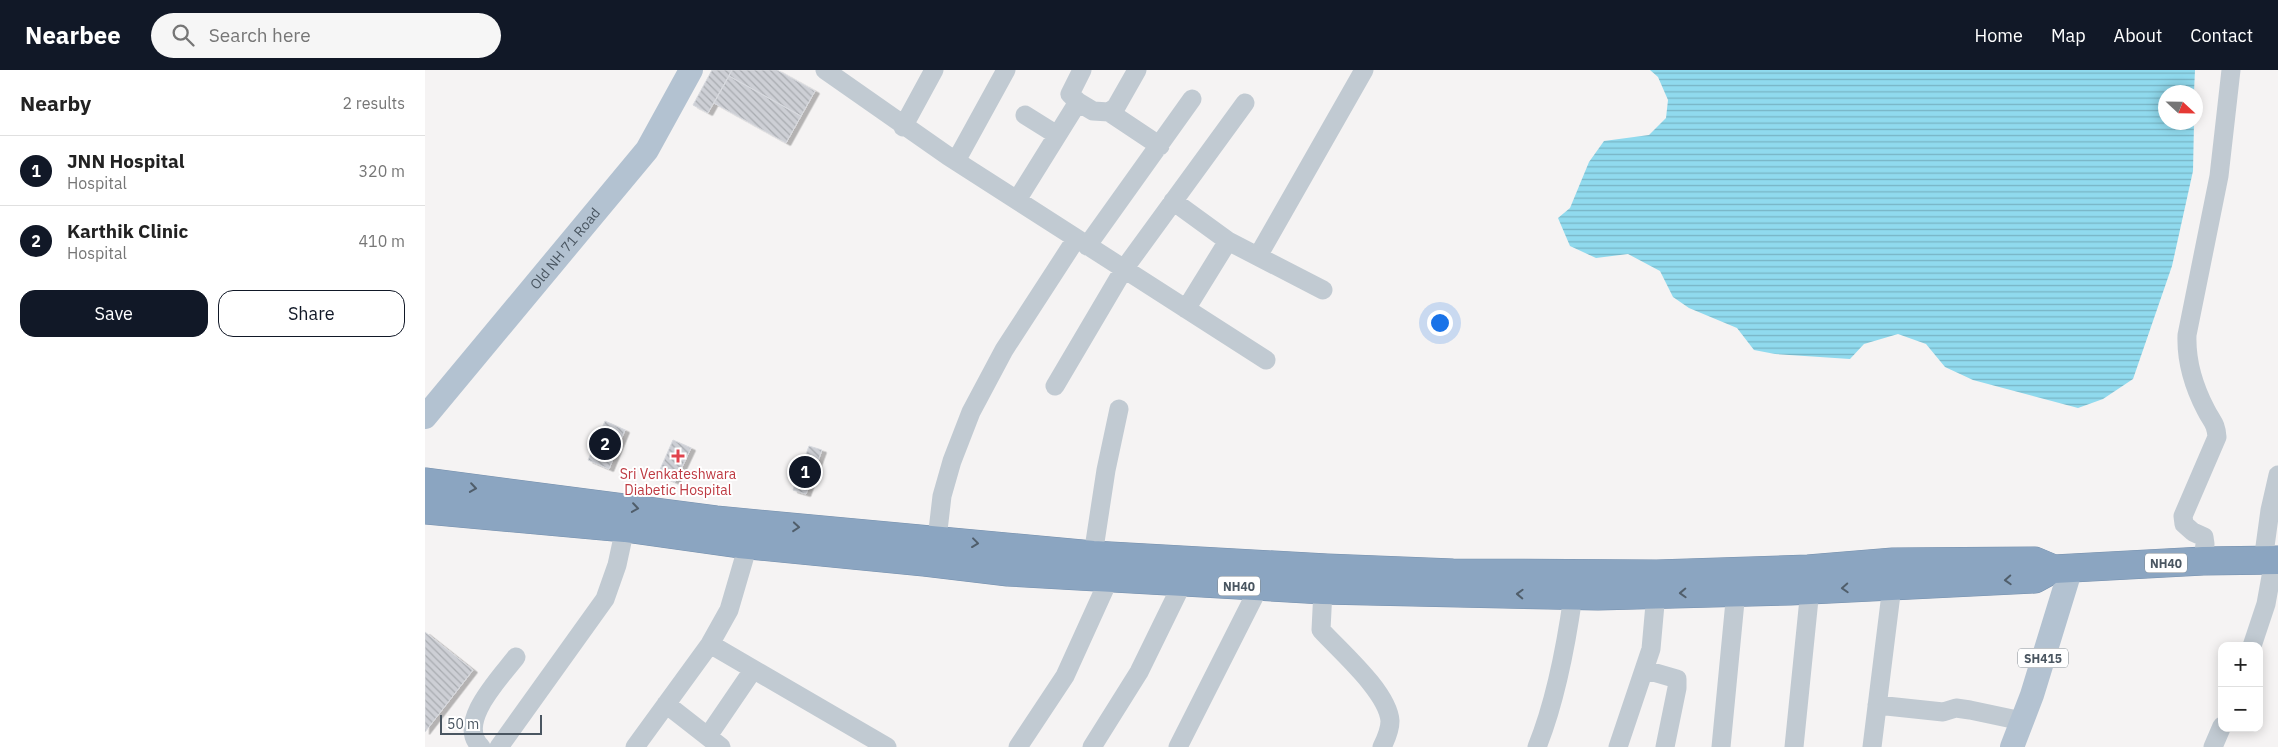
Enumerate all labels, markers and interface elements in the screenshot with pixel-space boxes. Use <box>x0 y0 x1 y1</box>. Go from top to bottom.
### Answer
search box <box>151 13 501 58</box>
text: Nearbee <box>25 19 121 51</box>
icon: search <box>169 21 197 49</box>
text: Search here <box>209 23 311 47</box>
text: Home <box>1975 24 2023 47</box>
text: Map <box>2051 24 2086 47</box>
text: About <box>2114 24 2162 47</box>
text: Contact <box>2190 24 2253 47</box>
north arrow <box>2158 85 2203 130</box>
text: Nearby <box>20 89 91 117</box>
text: 2 results <box>342 93 405 113</box>
text: JNN Hospital <box>67 149 185 173</box>
text: 1 <box>31 161 41 181</box>
text: 320 m <box>358 161 405 181</box>
text: Hospital <box>67 173 127 193</box>
street label: Old NH 71 Road <box>526 204 604 293</box>
text: Karthik Clinic <box>67 219 188 243</box>
text: 2 <box>31 231 41 251</box>
text: 410 m <box>358 231 405 251</box>
text: Hospital <box>67 243 127 263</box>
button: Save <box>20 290 208 337</box>
button: Share <box>218 290 405 337</box>
your location <box>1427 310 1453 336</box>
pin: 2 <box>589 425 621 463</box>
marker: Sri Venkateshwara Diabetic Hospital <box>671 449 685 463</box>
pin: 1 <box>789 453 821 491</box>
place label: Sri Venkateshwara Diabetic Hospital <box>620 465 737 499</box>
one-way arrow <box>469 482 478 492</box>
one-way arrow <box>630 502 639 512</box>
one-way arrow <box>792 521 800 532</box>
one-way arrow <box>971 537 979 548</box>
road number: NH40 <box>2145 553 2187 572</box>
one-way arrow <box>2003 575 2011 586</box>
road number: NH40 <box>1218 576 1260 596</box>
one-way arrow <box>1841 582 1849 593</box>
one-way arrow <box>1679 587 1687 598</box>
one-way arrow <box>1516 589 1524 599</box>
map controls <box>2218 642 2263 732</box>
button: + <box>2218 642 2263 687</box>
road number: SH415 <box>2018 648 2068 668</box>
button: − <box>2218 687 2263 732</box>
scale bar <box>440 712 543 735</box>
text: 50 m <box>447 715 479 733</box>

